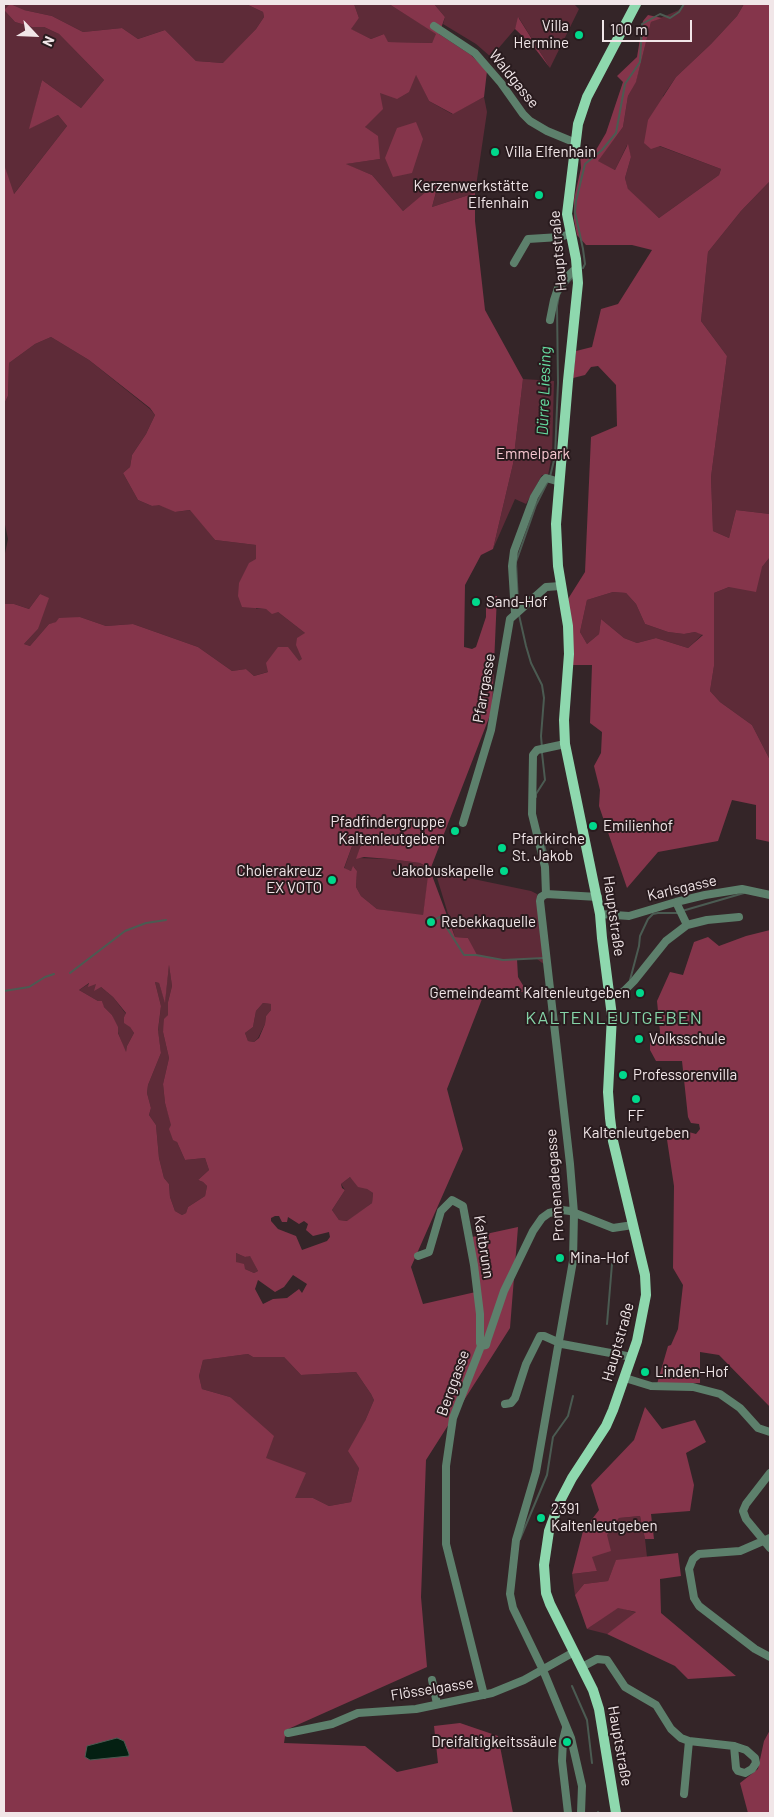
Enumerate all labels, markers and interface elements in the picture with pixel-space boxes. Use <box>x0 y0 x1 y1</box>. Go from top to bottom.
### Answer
north arrow <box>10 10 60 60</box>
scale bar <box>604 10 694 42</box>
place label: Villa Hermine <box>514 17 569 52</box>
text: 100 m <box>610 20 648 38</box>
marker: Villa Hermine <box>573 29 585 41</box>
text: N <box>39 34 59 49</box>
street label: Waldgasse <box>485 46 543 112</box>
place label: Villa Elfenhain <box>505 143 596 161</box>
marker: Villa Elfenhain <box>489 146 501 158</box>
place label: Kerzenwerkstätte Elfenhain <box>413 177 529 212</box>
marker: Kerzenwerkstätte Elfenhain <box>533 189 545 201</box>
street label: Hauptstraße <box>545 210 571 292</box>
water label: Dürre Liesing <box>533 346 555 436</box>
park label: Emmelpark <box>496 445 570 463</box>
place label: Sand-Hof <box>486 593 548 611</box>
marker: Sand-Hof <box>470 596 482 608</box>
street label: Pfarrgasse <box>469 652 499 724</box>
place label: Pfadfindergruppe Kaltenleutgeben <box>331 813 445 848</box>
place label: Emilienhof <box>603 817 673 835</box>
marker: Emilienhof <box>587 820 599 832</box>
marker: Pfadfindergruppe Kaltenleutgeben <box>449 825 461 837</box>
place label: Pfarrkirche St. Jakob <box>512 830 585 865</box>
marker: Pfarrkirche St. Jakob <box>496 842 508 854</box>
place label: Cholerakreuz EX VOTO <box>237 862 322 897</box>
place label: Jakobuskapelle <box>393 862 494 880</box>
marker: Jakobuskapelle <box>498 865 510 877</box>
street label: Karlsgasse <box>645 871 719 905</box>
marker: Cholerakreuz EX VOTO <box>326 874 338 886</box>
street label: Hauptstraße <box>599 874 629 958</box>
place label: Rebekkaquelle <box>441 913 536 931</box>
marker: Rebekkaquelle <box>425 916 437 928</box>
place label: Gemeindeamt Kaltenleutgeben <box>429 984 630 1002</box>
marker: Gemeindeamt Kaltenleutgeben <box>634 987 646 999</box>
district label: KALTENLEUTGEBEN <box>523 1007 705 1029</box>
place label: Volksschule <box>649 1030 726 1048</box>
marker: Volksschule <box>633 1033 645 1045</box>
place label: Professorenvilla <box>633 1066 737 1084</box>
marker: Professorenvilla <box>617 1069 629 1081</box>
marker: FF Kaltenleutgeben <box>630 1093 642 1105</box>
place label: FF Kaltenleutgeben <box>583 1107 689 1142</box>
street label: Promenadegasse <box>542 1128 568 1242</box>
street label: Kaltbrunn <box>470 1214 498 1280</box>
place label: Mina-Hof <box>570 1249 629 1267</box>
marker: Mina-Hof <box>554 1252 566 1264</box>
street label: Hauptstraße <box>598 1300 638 1384</box>
street label: Berggasse <box>433 1348 473 1418</box>
place label: Linden-Hof <box>655 1363 729 1381</box>
marker: Linden-Hof <box>639 1366 651 1378</box>
place label: 2391 Kaltenleutgeben <box>551 1500 658 1535</box>
marker: 2391 Kaltenleutgeben <box>535 1512 547 1524</box>
street label: Flösselgasse <box>389 1674 475 1704</box>
street label: Hauptstraße <box>604 1704 636 1788</box>
place label: Dreifaltigkeitssäule <box>431 1733 557 1751</box>
marker: Dreifaltigkeitssäule <box>561 1736 573 1748</box>

